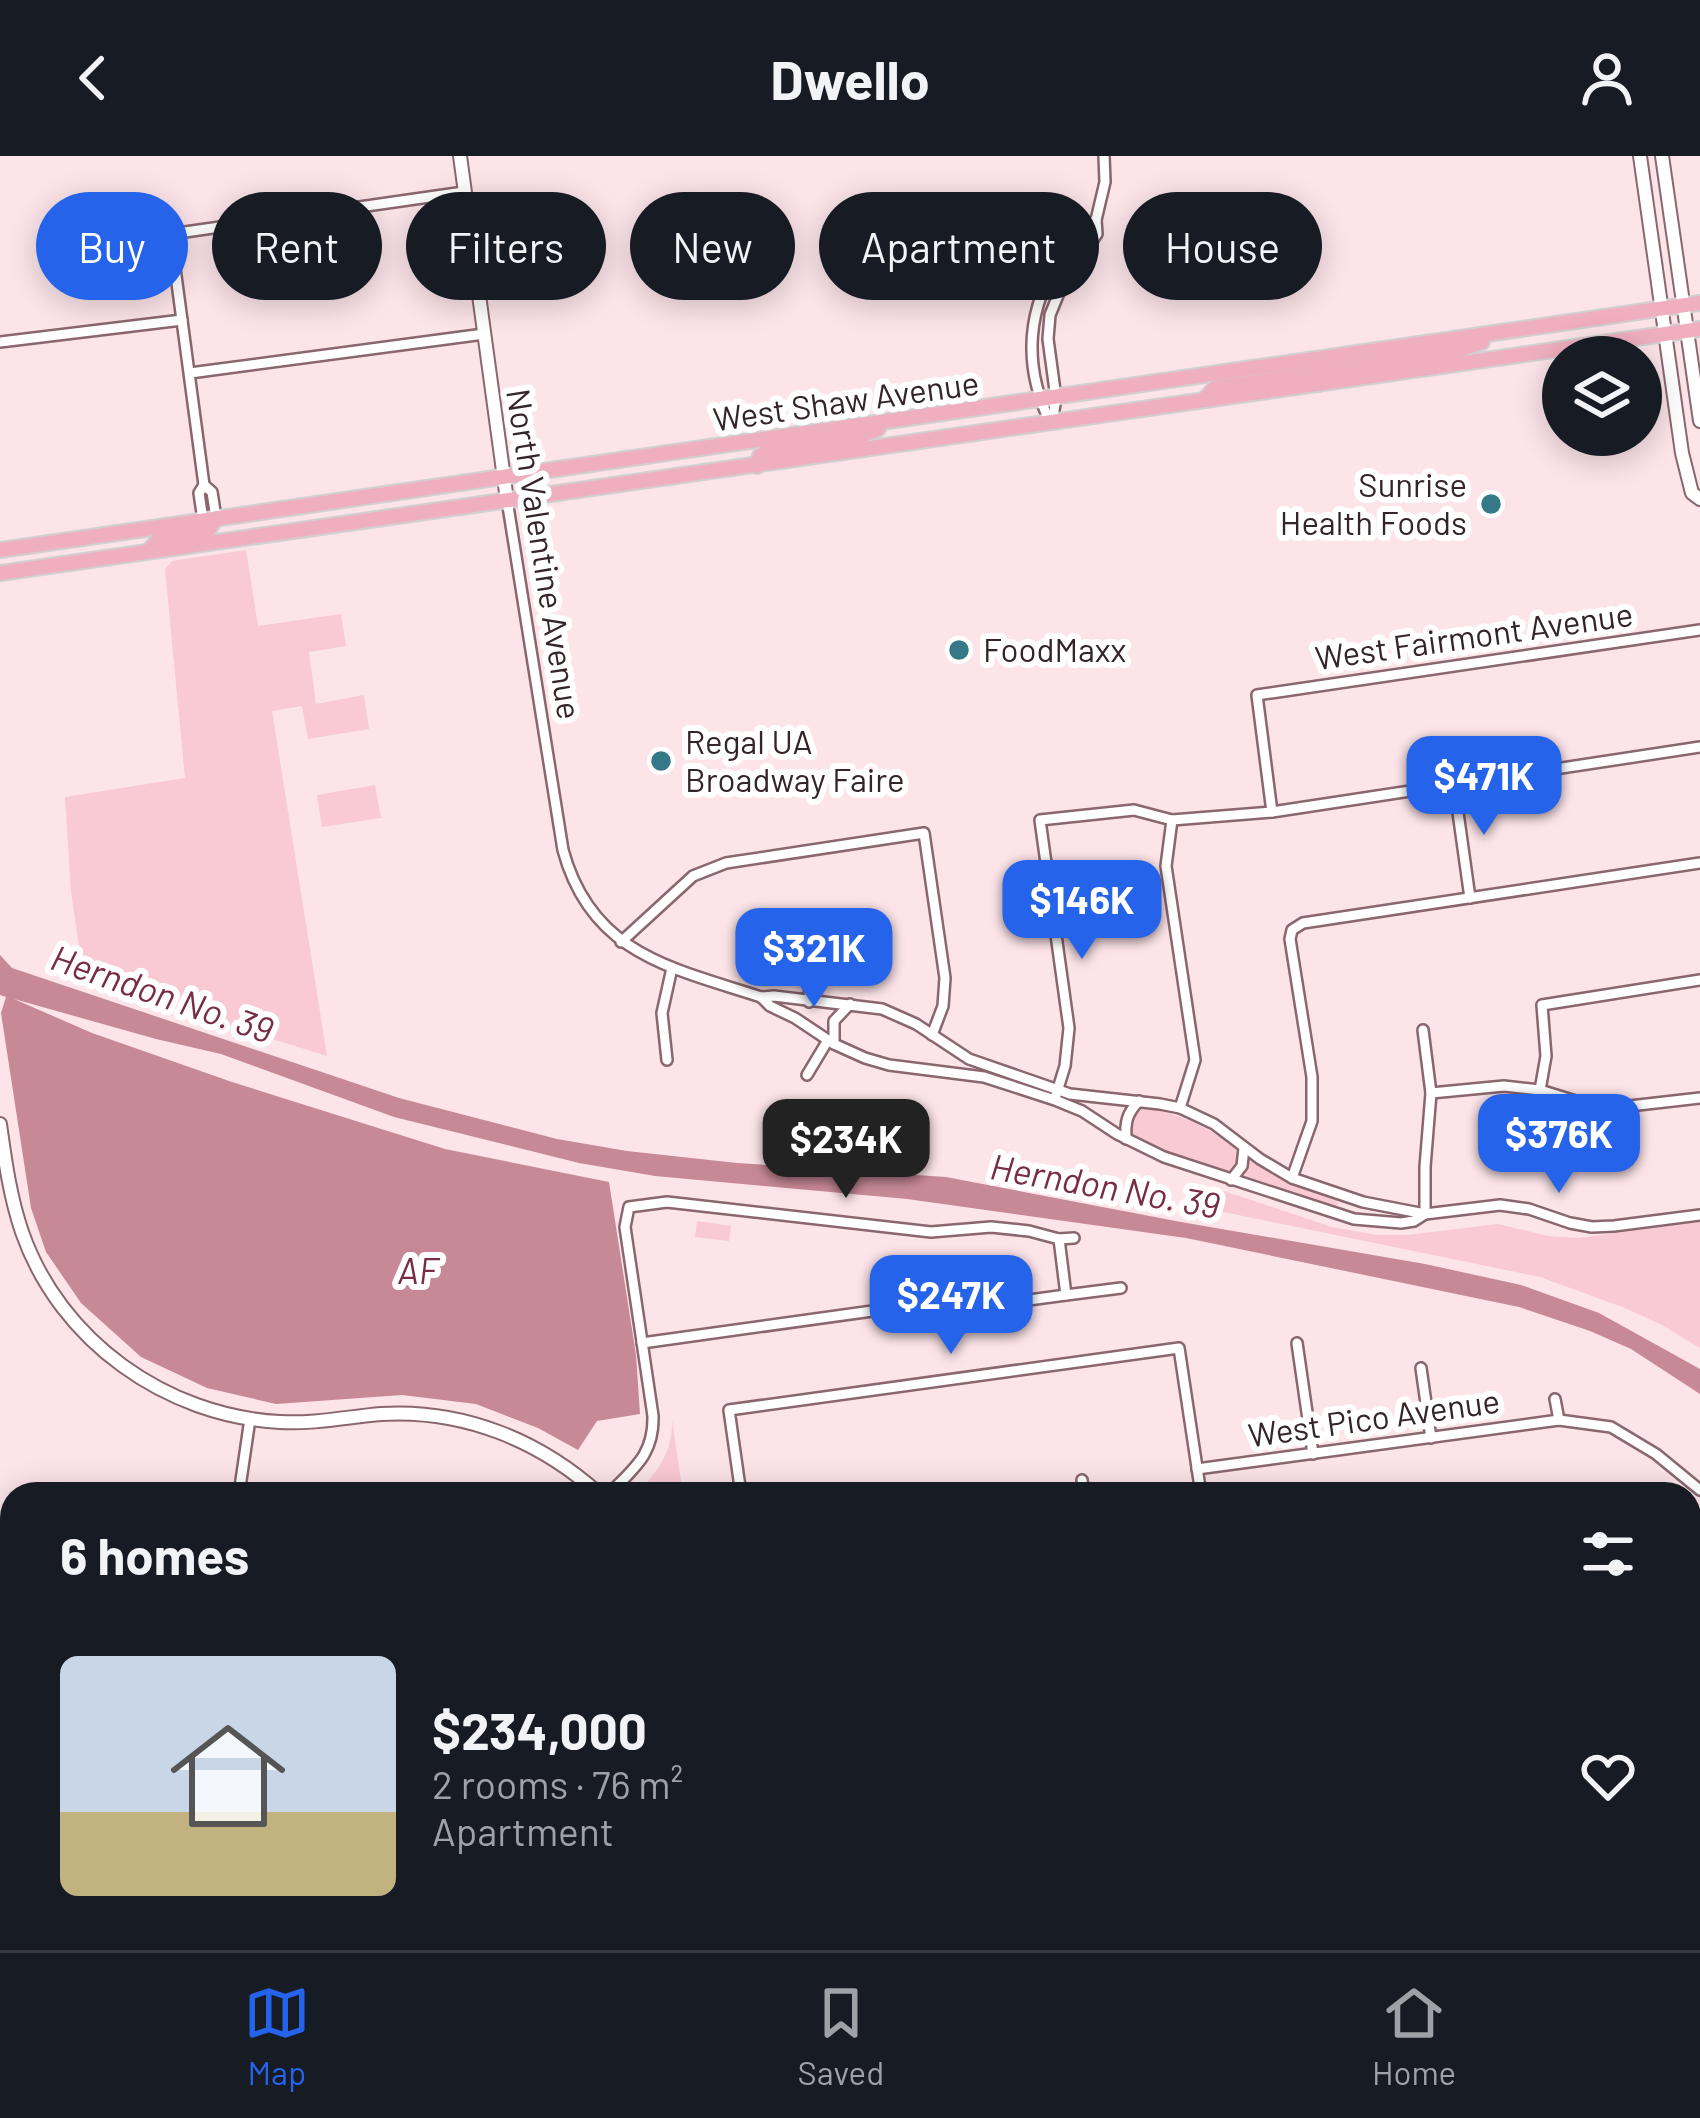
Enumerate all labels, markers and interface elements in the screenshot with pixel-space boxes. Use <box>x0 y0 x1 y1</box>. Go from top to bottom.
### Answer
icon: back <box>60 45 126 111</box>
icon: person <box>1574 45 1640 111</box>
text: Dwello <box>770 46 930 111</box>
chip: Buy <box>36 192 188 300</box>
chip: Rent <box>212 192 382 300</box>
chip: Filters <box>406 192 606 300</box>
chip: New <box>630 192 795 300</box>
chip: Apartment <box>819 192 1099 300</box>
chip: House <box>1123 192 1322 300</box>
map controls <box>1542 336 1662 456</box>
button: layers <box>1542 336 1662 456</box>
street label: West Shaw Avenue <box>710 362 981 438</box>
street label: North Valentine Avenue <box>499 386 591 722</box>
place label: Sunrise Health Foods <box>1280 464 1467 542</box>
marker: Sunrise Health Foods <box>1478 491 1504 517</box>
street label: West Fairmont Avenue <box>1312 593 1635 677</box>
place label: FoodMaxx <box>983 629 1126 669</box>
marker: FoodMaxx <box>946 637 972 663</box>
place label: Regal UA Broadway Faire <box>685 721 905 799</box>
pin: $471K <box>1400 736 1568 838</box>
marker: Regal UA Broadway Faire <box>648 748 674 774</box>
text: $471K <box>1434 751 1534 798</box>
pin: $146K <box>998 860 1166 962</box>
text: $146K <box>1029 875 1135 922</box>
pin: $321K <box>730 908 898 1010</box>
text: $321K <box>762 923 866 970</box>
water label: Herndon No. 39 <box>46 935 279 1051</box>
pin: $376K <box>1475 1094 1643 1196</box>
pin: $234K <box>762 1099 930 1201</box>
text: $376K <box>1505 1109 1613 1156</box>
text: $234K <box>790 1114 902 1161</box>
water label: Herndon No. 39 <box>987 1143 1223 1226</box>
water label: AF <box>397 1248 441 1291</box>
pin: $247K <box>867 1255 1035 1357</box>
text: $247K <box>897 1270 1005 1317</box>
street label: West Pico Avenue <box>1246 1380 1502 1454</box>
icon: filters <box>1575 1521 1641 1587</box>
text: 6 homes <box>60 1524 249 1585</box>
text: $234,000 <box>432 1699 647 1760</box>
icon: home <box>156 1704 300 1848</box>
icon: heart <box>1575 1743 1641 1809</box>
text: 2 rooms · 76 m² <box>432 1760 683 1807</box>
text: Apartment <box>432 1807 614 1854</box>
tab: Map <box>244 1980 310 2092</box>
tab: Saved <box>798 1980 884 2092</box>
tab: Home <box>1372 1980 1456 2092</box>

